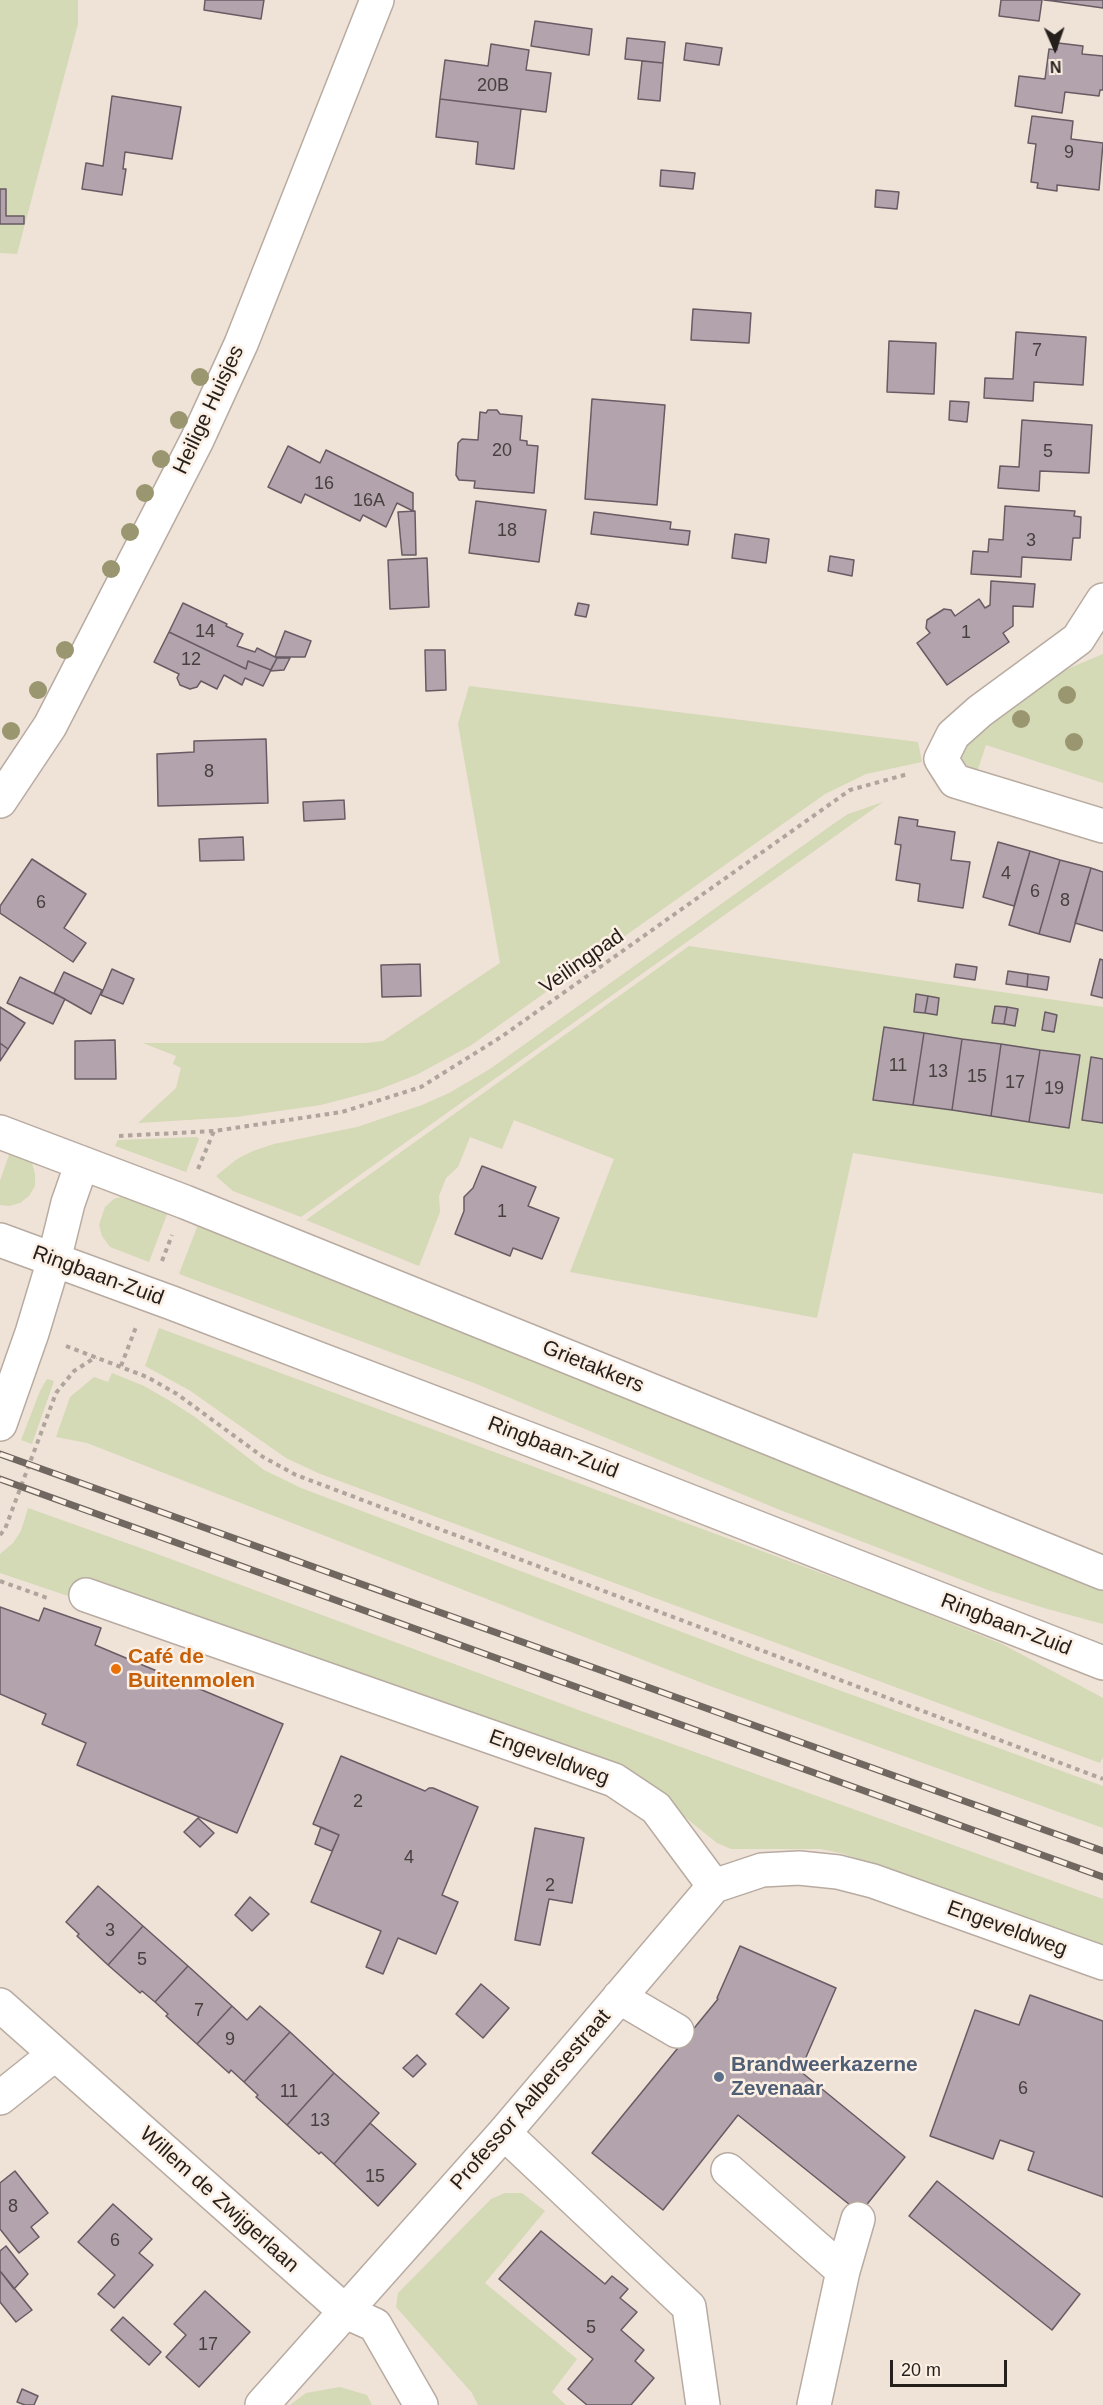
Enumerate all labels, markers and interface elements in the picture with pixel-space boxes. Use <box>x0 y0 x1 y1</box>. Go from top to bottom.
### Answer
north arrow <box>1025 18 1085 78</box>
text: N <box>1050 58 1062 75</box>
house number: 20B <box>477 75 509 97</box>
house number: 9 <box>1064 142 1074 164</box>
house number: 7 <box>1032 340 1042 362</box>
street label: Heilige Huisjes <box>168 342 250 478</box>
house number: 20 <box>492 440 512 462</box>
house number: 5 <box>1043 441 1053 463</box>
house number: 16 <box>314 473 334 495</box>
house number: 16A <box>353 490 385 512</box>
house number: 18 <box>497 520 517 542</box>
house number: 3 <box>1026 530 1036 552</box>
house number: 14 <box>195 621 215 643</box>
house number: 1 <box>961 622 971 644</box>
house number: 12 <box>181 649 201 671</box>
house number: 8 <box>204 761 214 783</box>
house number: 4 <box>1001 863 1011 885</box>
house number: 6 <box>1030 881 1040 903</box>
house number: 8 <box>1060 890 1070 912</box>
house number: 6 <box>36 892 46 914</box>
street label: Veilingpad <box>535 924 629 1000</box>
house number: 11 <box>889 1055 907 1077</box>
house number: 13 <box>928 1061 948 1083</box>
house number: 15 <box>967 1066 987 1088</box>
house number: 17 <box>1005 1072 1025 1094</box>
house number: 19 <box>1044 1078 1064 1100</box>
house number: 1 <box>497 1201 507 1223</box>
street label: Ringbaan-Zuid <box>29 1241 167 1311</box>
street label: Grietakkers <box>539 1335 647 1399</box>
street label: Ringbaan-Zuid <box>484 1412 622 1484</box>
street label: Ringbaan-Zuid <box>937 1589 1075 1661</box>
place label: Café de Buitenmolen <box>128 1644 255 1694</box>
marker: Café de Buitenmolen <box>109 1662 123 1676</box>
street label: Engeveldweg <box>485 1725 613 1791</box>
house number: 2 <box>353 1791 363 1813</box>
house number: 4 <box>404 1847 414 1869</box>
house number: 2 <box>545 1875 555 1897</box>
street label: Engeveldweg <box>943 1896 1071 1962</box>
house number: 3 <box>105 1920 115 1942</box>
house number: 5 <box>137 1949 147 1971</box>
house number: 7 <box>194 2000 204 2022</box>
street label: Professor Aalbersestraat <box>446 2005 616 2195</box>
house number: 9 <box>225 2029 235 2051</box>
place label: Brandweerkazerne Zevenaar <box>731 2052 918 2102</box>
marker: Brandweerkazerne Zevenaar <box>712 2070 726 2084</box>
house number: 6 <box>1018 2078 1028 2100</box>
house number: 11 <box>280 2081 298 2103</box>
house number: 13 <box>310 2110 330 2132</box>
street label: Willem de Zwijgerlaan <box>134 2122 304 2278</box>
house number: 15 <box>365 2166 385 2188</box>
house number: 8 <box>8 2196 18 2218</box>
house number: 6 <box>110 2230 120 2252</box>
house number: 5 <box>586 2317 596 2339</box>
house number: 17 <box>198 2334 218 2356</box>
scale bar <box>893 2348 1010 2386</box>
text: 20 m <box>901 2360 941 2380</box>

